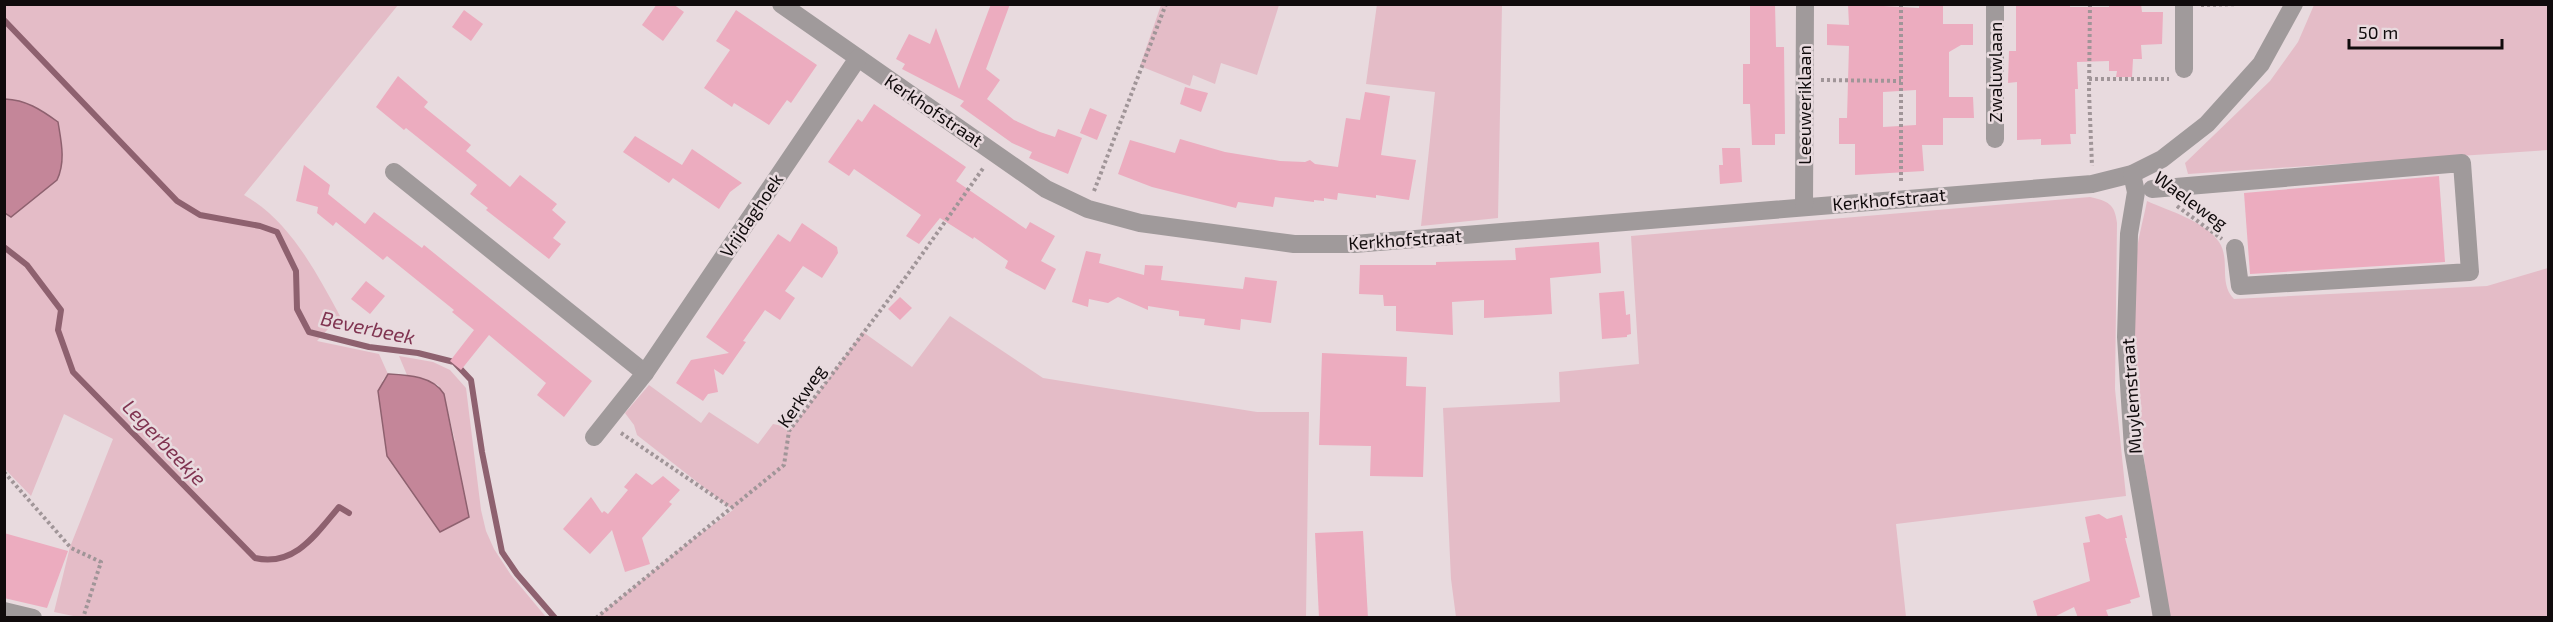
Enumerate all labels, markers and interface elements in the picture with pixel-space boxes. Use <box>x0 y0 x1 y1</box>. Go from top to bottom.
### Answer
scale bar <box>2349 12 2502 50</box>
text: 50 m <box>2358 21 2398 43</box>
street label: Zwaluwlaan <box>1984 22 2006 122</box>
street label: Leeuweriklaan <box>1793 45 1815 165</box>
street label: Kerkhofstraat <box>881 69 987 151</box>
street label: Waeleweg <box>2150 166 2232 234</box>
street label: Vrijdaghoek <box>715 169 787 261</box>
street label: Kerkhofstraat <box>1831 183 1947 215</box>
street label: Kerkhofstraat <box>1347 224 1463 254</box>
water label: Beverbeek <box>319 305 417 349</box>
street label: Muylemstraat <box>2116 337 2146 455</box>
street label: Kerkweg <box>772 360 830 432</box>
water label: Legerbeekje <box>118 394 212 490</box>

